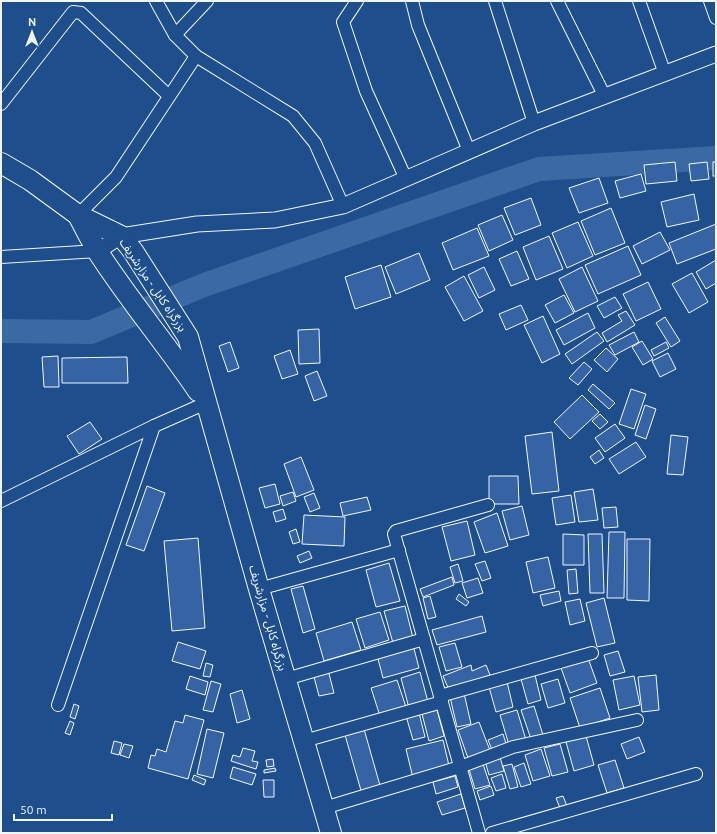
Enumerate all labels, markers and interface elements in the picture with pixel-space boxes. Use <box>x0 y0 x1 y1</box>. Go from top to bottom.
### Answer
north arrow <box>12 12 52 52</box>
text: N <box>28 16 36 28</box>
street label: بزرگراه کابل - مزارشریف <box>117 236 189 334</box>
street label: بزرگراه کابل - مزارشریف <box>246 564 290 673</box>
scale bar <box>14 796 112 822</box>
text: 50 m <box>20 803 47 816</box>

